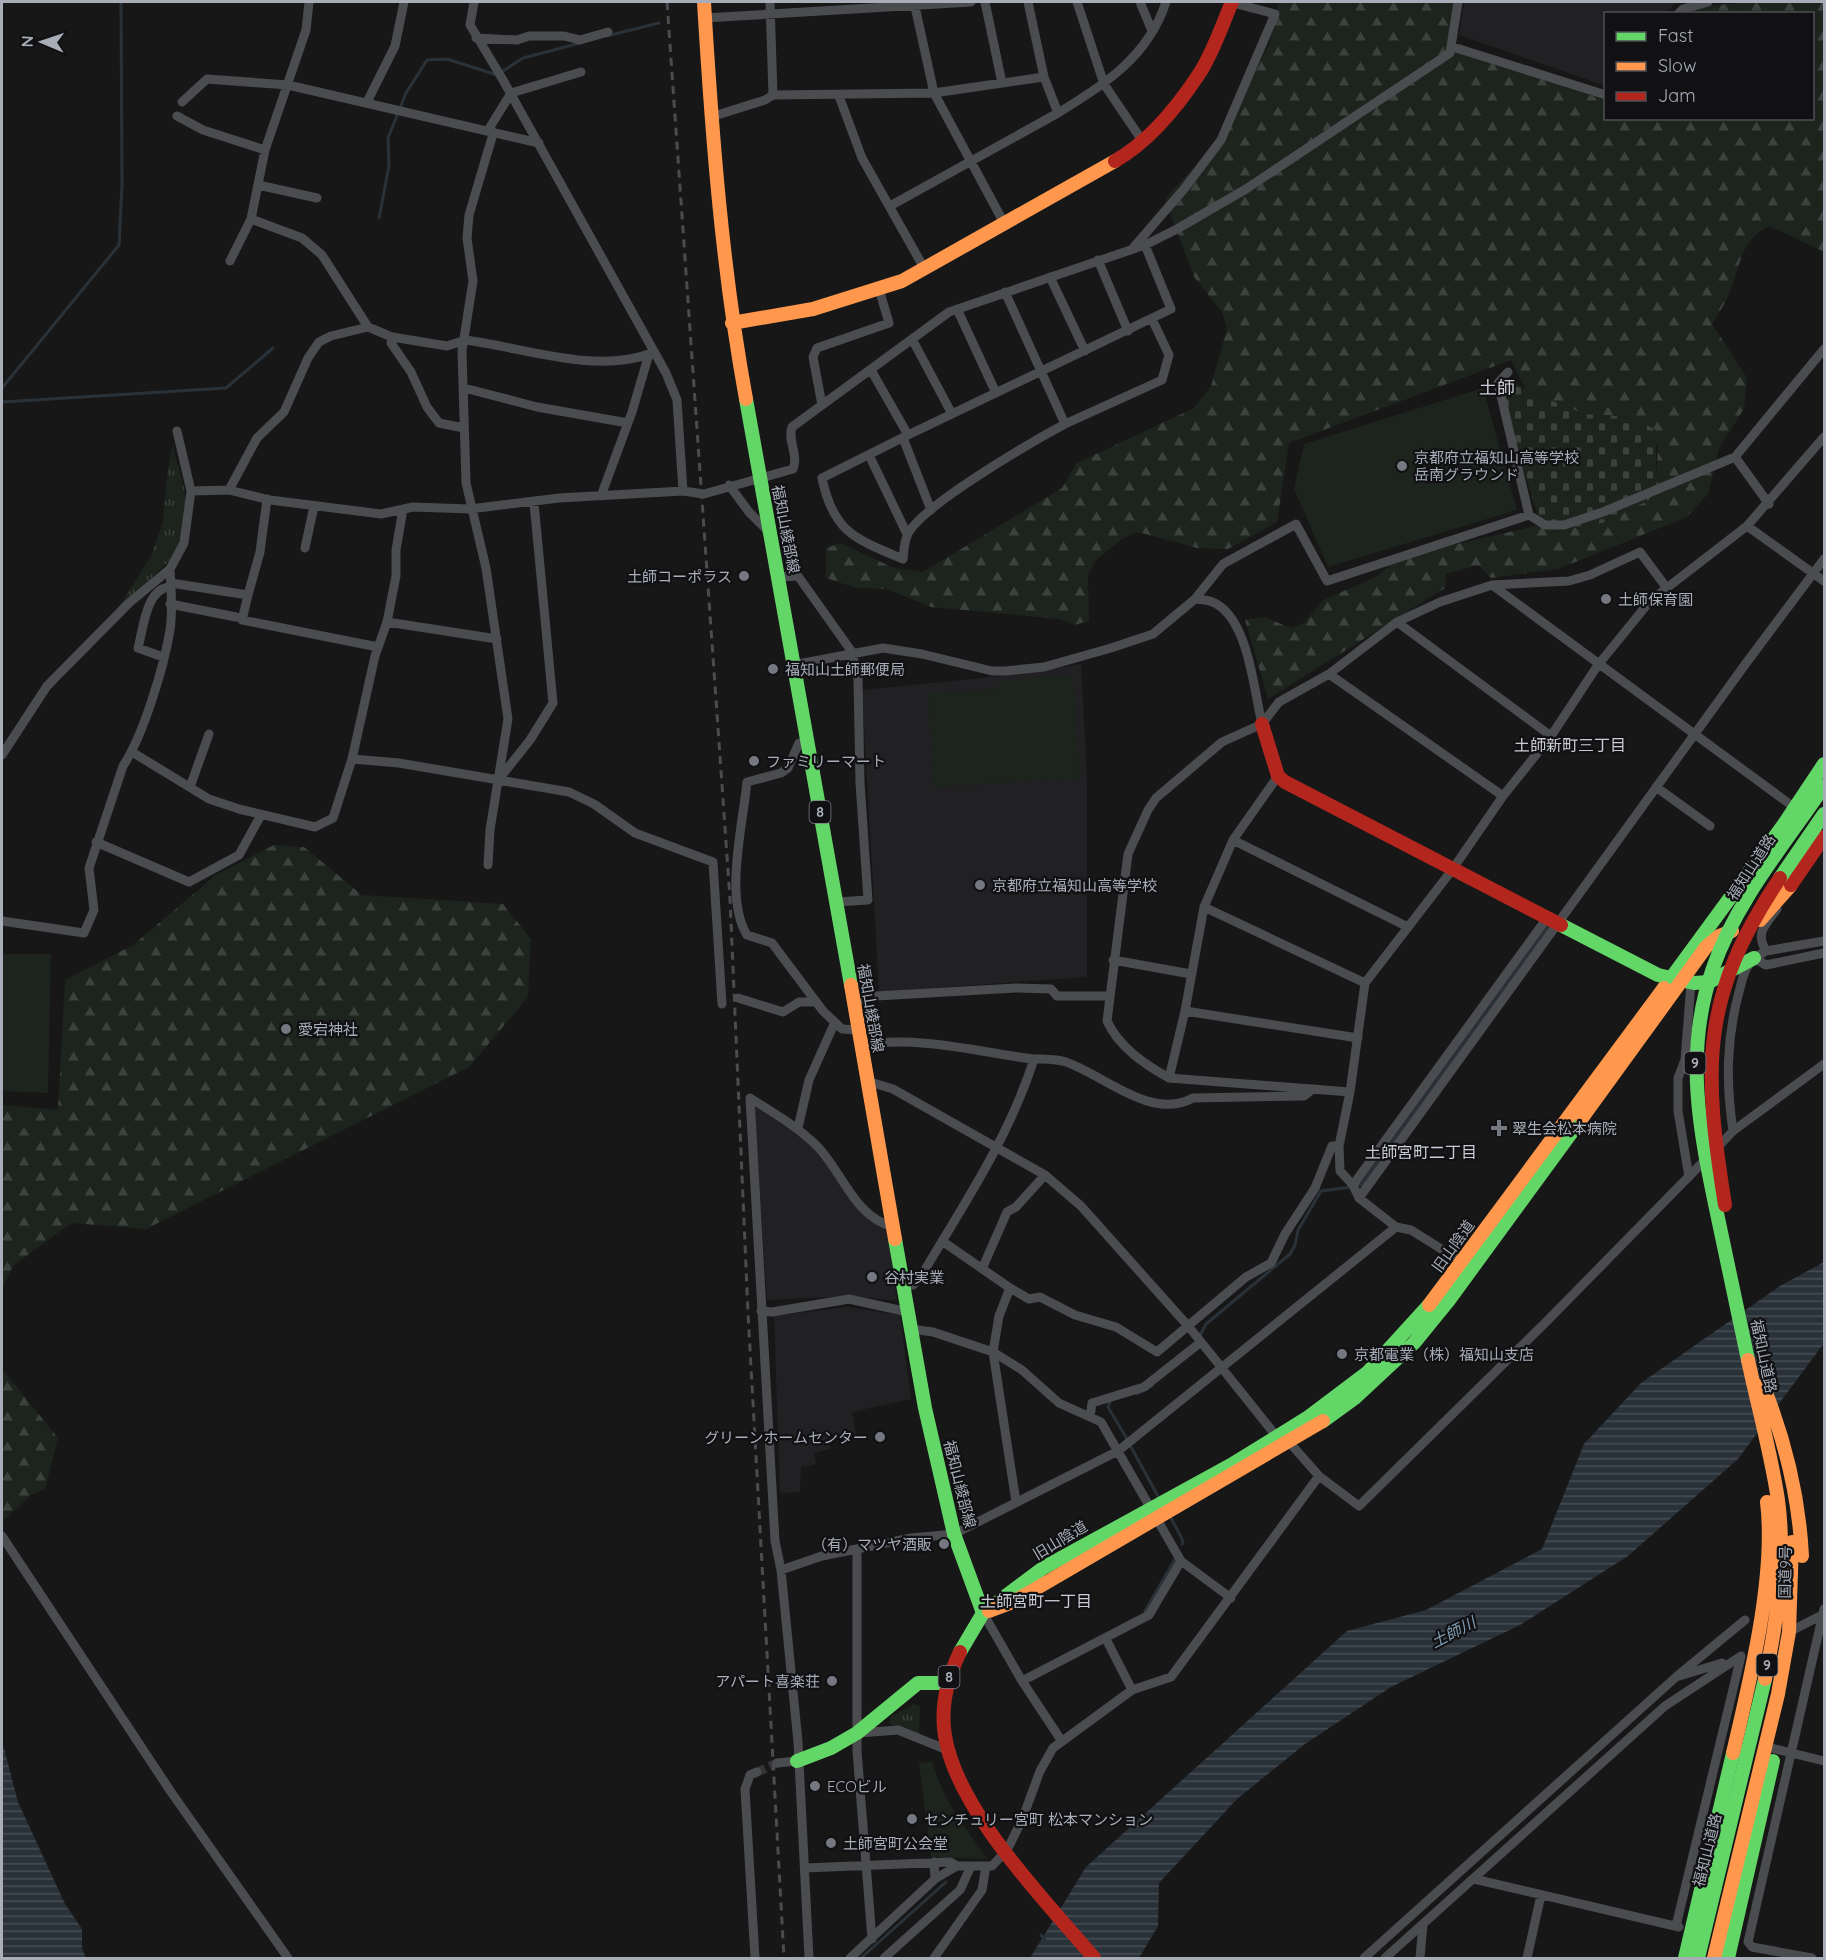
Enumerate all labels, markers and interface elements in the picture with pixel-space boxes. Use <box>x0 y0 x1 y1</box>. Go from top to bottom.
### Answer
north arrow <box>12 12 72 72</box>
legend <box>1604 12 1814 120</box>
text: Fast <box>1658 24 1693 47</box>
text: N <box>17 35 37 48</box>
text: Slow <box>1658 54 1696 77</box>
text: Jam <box>1658 84 1696 107</box>
district label: 土師 <box>1479 376 1515 399</box>
place label: 京都府立福知山高等学校 岳南グラウンド <box>1414 448 1579 484</box>
marker: 京都府立福知山高等学校 岳南グラウンド <box>1395 459 1409 473</box>
street label: 福知山綾部線 <box>768 483 804 575</box>
place label: 土師コーポラス <box>627 567 732 586</box>
marker: 土師コーポラス <box>737 569 751 583</box>
place label: 土師保育園 <box>1618 590 1693 609</box>
marker: 土師保育園 <box>1599 592 1613 606</box>
place label: 福知山土師郵便局 <box>785 660 905 679</box>
marker: 福知山土師郵便局 <box>766 662 780 676</box>
district label: 土師新町三丁目 <box>1514 735 1626 755</box>
place label: ファミリーマート <box>766 752 886 771</box>
marker: ファミリーマート <box>747 754 761 768</box>
road number: 8 <box>810 801 830 823</box>
street label: 福知山道路 <box>1723 830 1779 904</box>
place label: 京都府立福知山高等学校 <box>992 876 1157 895</box>
marker: 京都府立福知山高等学校 <box>973 878 987 892</box>
street label: 福知山綾部線 <box>854 962 888 1054</box>
place label: 愛宕神社 <box>298 1020 358 1039</box>
marker: 愛宕神社 <box>279 1022 293 1036</box>
road number: 9 <box>1684 1052 1706 1074</box>
marker: 翠生会松本病院 <box>1490 1119 1508 1137</box>
place label: 翠生会松本病院 <box>1512 1119 1617 1138</box>
district label: 土師宮町二丁目 <box>1365 1142 1477 1162</box>
street label: 旧山陰道 <box>1428 1216 1478 1276</box>
place label: 谷村実業 <box>884 1268 944 1287</box>
marker: 谷村実業 <box>865 1270 879 1284</box>
street label: 福知山道路 <box>1747 1317 1781 1395</box>
place label: 京都電業（株）福知山支店 <box>1354 1345 1534 1364</box>
marker: 京都電業（株）福知山支店 <box>1335 1347 1349 1361</box>
place label: グリーンホームセンター <box>704 1428 868 1447</box>
marker: グリーンホームセンター <box>873 1430 887 1444</box>
street label: 福知山綾部線 <box>940 1438 980 1530</box>
street label: 旧山陰道 <box>1029 1516 1091 1564</box>
place label: （有）マツヤ酒販 <box>812 1535 932 1554</box>
marker: （有）マツヤ酒販 <box>937 1537 951 1551</box>
street label: 国道9号 <box>1775 1545 1795 1599</box>
district label: 土師宮町一丁目 <box>980 1591 1092 1611</box>
water label: 土師川 <box>1427 1611 1481 1652</box>
road number: 9 <box>1756 1654 1778 1676</box>
road number: 8 <box>938 1666 960 1688</box>
place label: アパート喜楽荘 <box>715 1672 820 1691</box>
marker: アパート喜楽荘 <box>825 1674 839 1688</box>
place label: ECOビル <box>827 1777 887 1796</box>
marker: ECOビル <box>808 1779 822 1793</box>
place label: センチュリー宮町 松本マンション <box>924 1810 1153 1829</box>
street label: 福知山道路 <box>1689 1811 1725 1889</box>
marker: センチュリー宮町 松本マンション <box>905 1812 919 1826</box>
place label: 土師宮町公会堂 <box>843 1834 948 1853</box>
marker: 土師宮町公会堂 <box>824 1836 838 1850</box>

